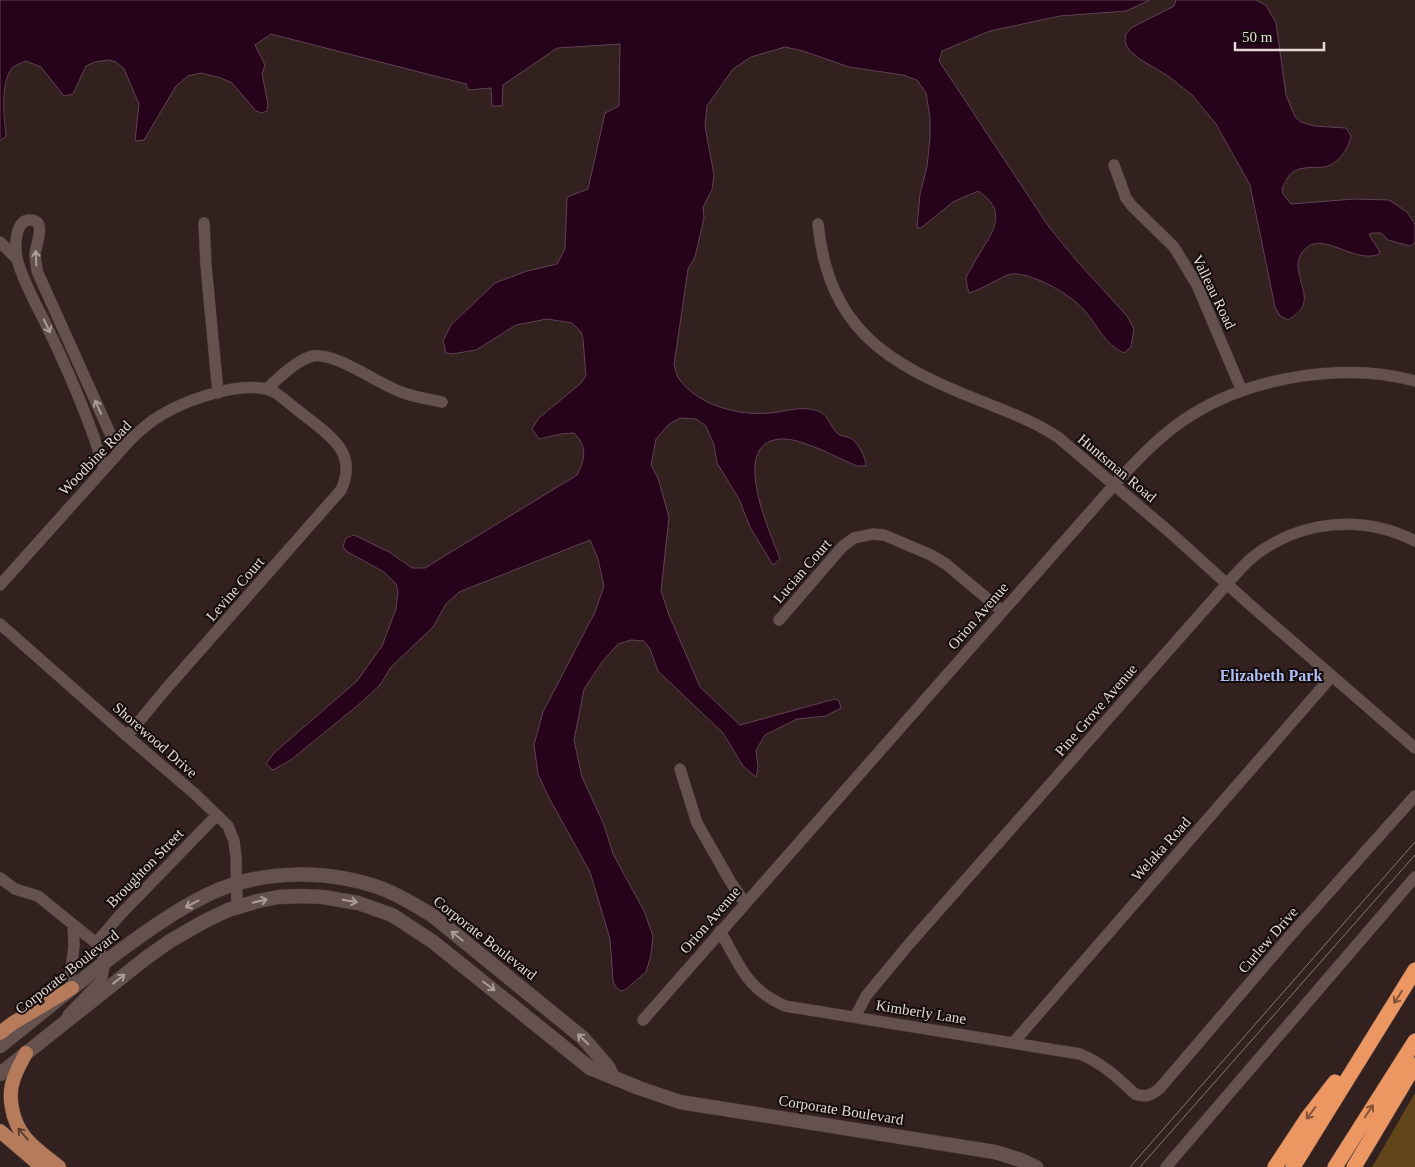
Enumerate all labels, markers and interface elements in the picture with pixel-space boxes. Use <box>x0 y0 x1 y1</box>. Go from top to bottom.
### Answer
scale bar <box>1235 20 1324 52</box>
text: 50 m <box>1242 29 1273 45</box>
one-way arrow <box>32 250 41 266</box>
street label: Valleau Road <box>1189 252 1239 332</box>
one-way arrow <box>42 318 52 333</box>
one-way arrow <box>93 400 103 415</box>
street label: Woodbine Road <box>56 417 135 498</box>
street label: Huntsman Road <box>1075 431 1160 506</box>
street label: Lucian Court <box>770 535 835 606</box>
street label: Levine Court <box>203 553 268 624</box>
street label: Orion Avenue <box>945 579 1012 653</box>
street label: Pine Grove Avenue <box>1052 661 1140 759</box>
district label: Elizabeth Park <box>1220 667 1322 684</box>
street label: Shorewood Drive <box>110 699 201 781</box>
street label: Welaka Road <box>1128 814 1194 884</box>
street label: Broughton Street <box>104 825 187 911</box>
street label: Orion Avenue <box>677 883 744 957</box>
street label: Corporate Boulevard <box>430 893 540 983</box>
one-way arrow <box>251 896 267 905</box>
one-way arrow <box>342 897 358 907</box>
one-way arrow <box>184 899 199 909</box>
street label: Curlew Drive <box>1235 904 1301 976</box>
street label: Corporate Boulevard <box>12 927 122 1017</box>
one-way arrow <box>451 930 464 941</box>
one-way arrow <box>112 974 126 984</box>
one-way arrow <box>482 981 495 992</box>
one-way arrow <box>1393 990 1403 1004</box>
street label: Kimberly Lane <box>875 997 968 1027</box>
one-way arrow <box>576 1033 589 1045</box>
street label: Corporate Boulevard <box>777 1092 905 1128</box>
one-way arrow <box>1365 1104 1375 1118</box>
one-way arrow <box>1306 1106 1316 1120</box>
one-way arrow <box>17 1128 29 1141</box>

